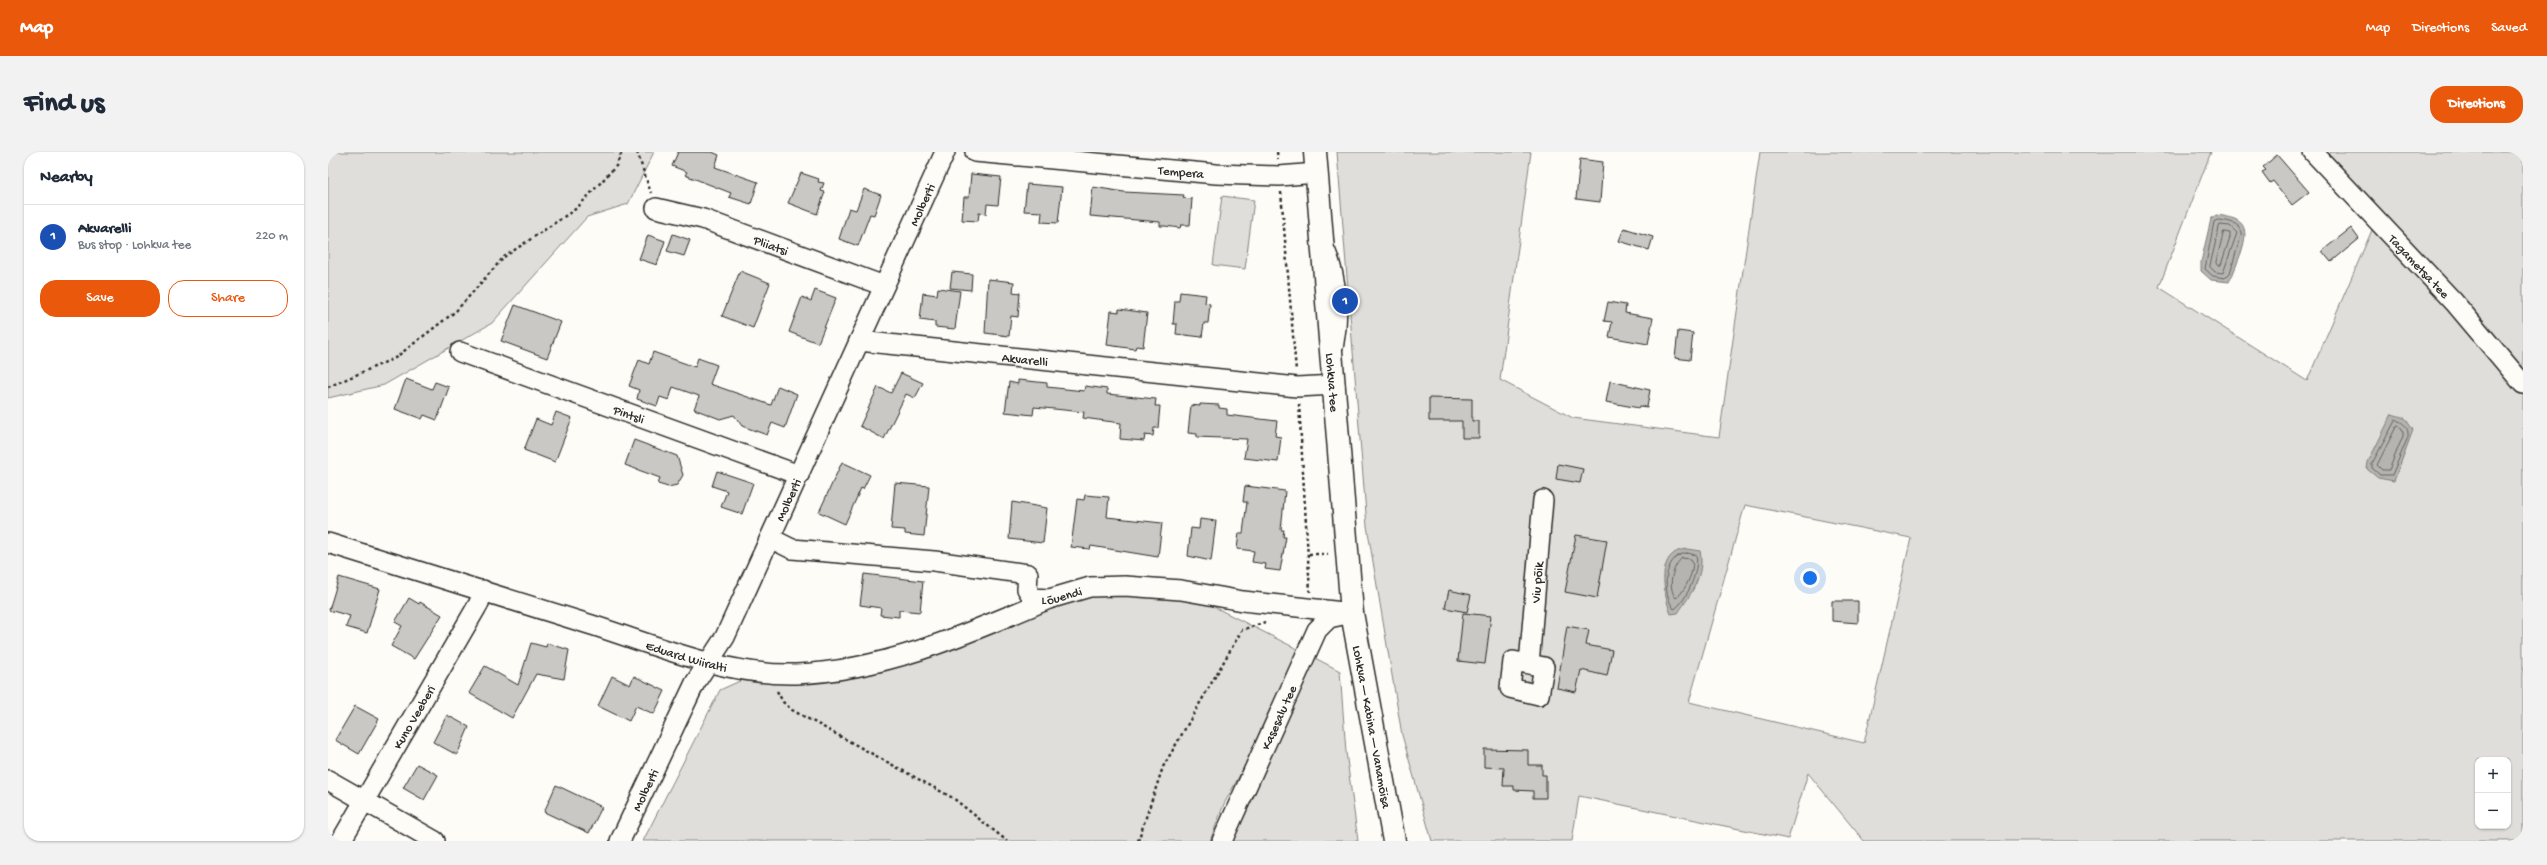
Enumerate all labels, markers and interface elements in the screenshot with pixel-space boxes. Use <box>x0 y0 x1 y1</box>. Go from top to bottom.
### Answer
text: Map <box>20 17 53 40</box>
text: Map <box>2366 20 2390 37</box>
text: Directions <box>2412 20 2469 37</box>
text: Saved <box>2491 20 2527 37</box>
button: Directions <box>2430 86 2523 123</box>
text: Find us <box>24 88 104 121</box>
street label: Tempera <box>1156 164 1205 183</box>
text: Nearby <box>40 168 93 188</box>
street label: Molberti <box>907 182 940 229</box>
text: Akvarelli <box>78 220 131 238</box>
text: 1 <box>50 229 56 244</box>
text: 220 m <box>256 229 288 244</box>
street label: Tagametsa tee <box>2384 232 2452 303</box>
street label: Pliiatsi <box>750 233 790 260</box>
text: Bus stop · Lohkva tee <box>78 238 191 253</box>
button: Save <box>40 280 160 317</box>
button: Share <box>168 280 288 317</box>
pin: 1 <box>1332 286 1358 316</box>
street label: Akvarelli <box>1001 351 1049 371</box>
street label: Lohkva tee <box>1321 352 1341 413</box>
street label: Pintsli <box>610 403 646 428</box>
street label: Molberti <box>774 477 806 524</box>
street label: Viu põik <box>1529 560 1548 605</box>
your location <box>1800 568 1820 588</box>
street label: Lõuendi <box>1041 585 1084 609</box>
street label: Eduard Wiiralti <box>643 639 728 677</box>
street label: Lohkva — Kabina — Vanamõisa <box>1348 644 1393 810</box>
street label: Kuno Veeberi <box>391 683 440 752</box>
street label: Kasesalu tee <box>1259 683 1301 752</box>
map controls <box>2475 757 2511 829</box>
button: + <box>2475 757 2511 793</box>
street label: Molberti <box>630 767 663 814</box>
button: − <box>2475 793 2511 829</box>

